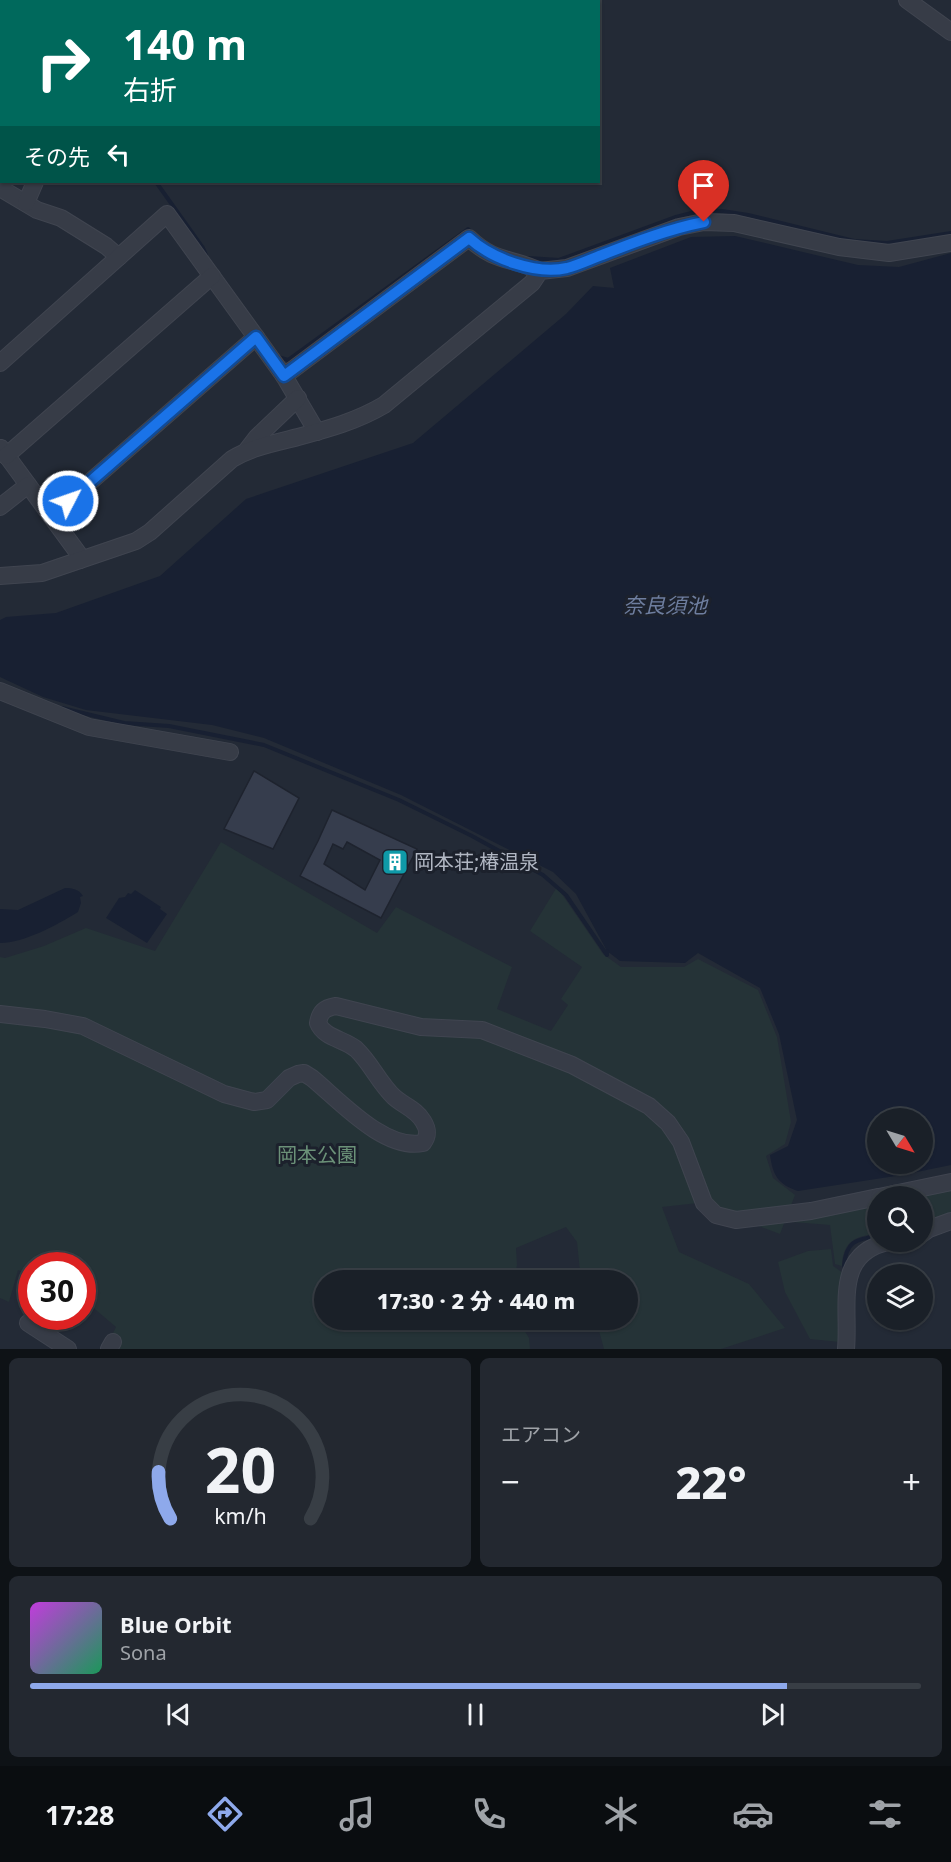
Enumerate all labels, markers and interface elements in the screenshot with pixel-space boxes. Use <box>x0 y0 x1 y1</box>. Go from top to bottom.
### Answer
text: 140 m <box>123 15 247 72</box>
icon: right <box>24 24 102 102</box>
text: 右折 <box>123 71 177 108</box>
icon: left <box>102 138 135 171</box>
text: その先 <box>24 141 90 171</box>
pin <box>678 160 729 222</box>
icon: arrive <box>687 169 720 202</box>
position arrow <box>36 469 100 533</box>
water label: 奈良須池 <box>623 591 709 619</box>
building icon: 岡本荘;椿温泉 <box>380 847 410 877</box>
place label: 岡本荘;椿温泉 <box>414 848 539 875</box>
north arrow <box>867 1108 933 1174</box>
map controls <box>867 1108 933 1330</box>
park label: 岡本公園 <box>277 1141 357 1168</box>
button: search <box>867 1186 933 1252</box>
speed limit sign: 30 <box>18 1252 96 1330</box>
button: layers <box>867 1264 933 1330</box>
text: 17:30 · 2 分 · 440 m <box>377 1285 575 1315</box>
text: エアコン <box>501 1421 581 1448</box>
text: 20 <box>204 1426 276 1511</box>
text: 22° <box>675 1451 747 1512</box>
text: − <box>501 1459 520 1504</box>
text: + <box>902 1459 921 1504</box>
text: km/h <box>214 1502 266 1531</box>
text: Blue Orbit <box>120 1609 232 1639</box>
text: Sona <box>120 1639 167 1666</box>
icon: previous <box>162 1698 195 1731</box>
icon: pause <box>459 1698 492 1731</box>
icon: next <box>756 1698 789 1731</box>
icon: directions <box>204 1793 246 1835</box>
icon: music <box>336 1793 378 1835</box>
icon: phone <box>468 1793 510 1835</box>
icon: climate <box>600 1793 642 1835</box>
icon: car <box>732 1793 774 1835</box>
icon: filters <box>864 1793 906 1835</box>
text: 17:28 <box>45 1796 114 1833</box>

